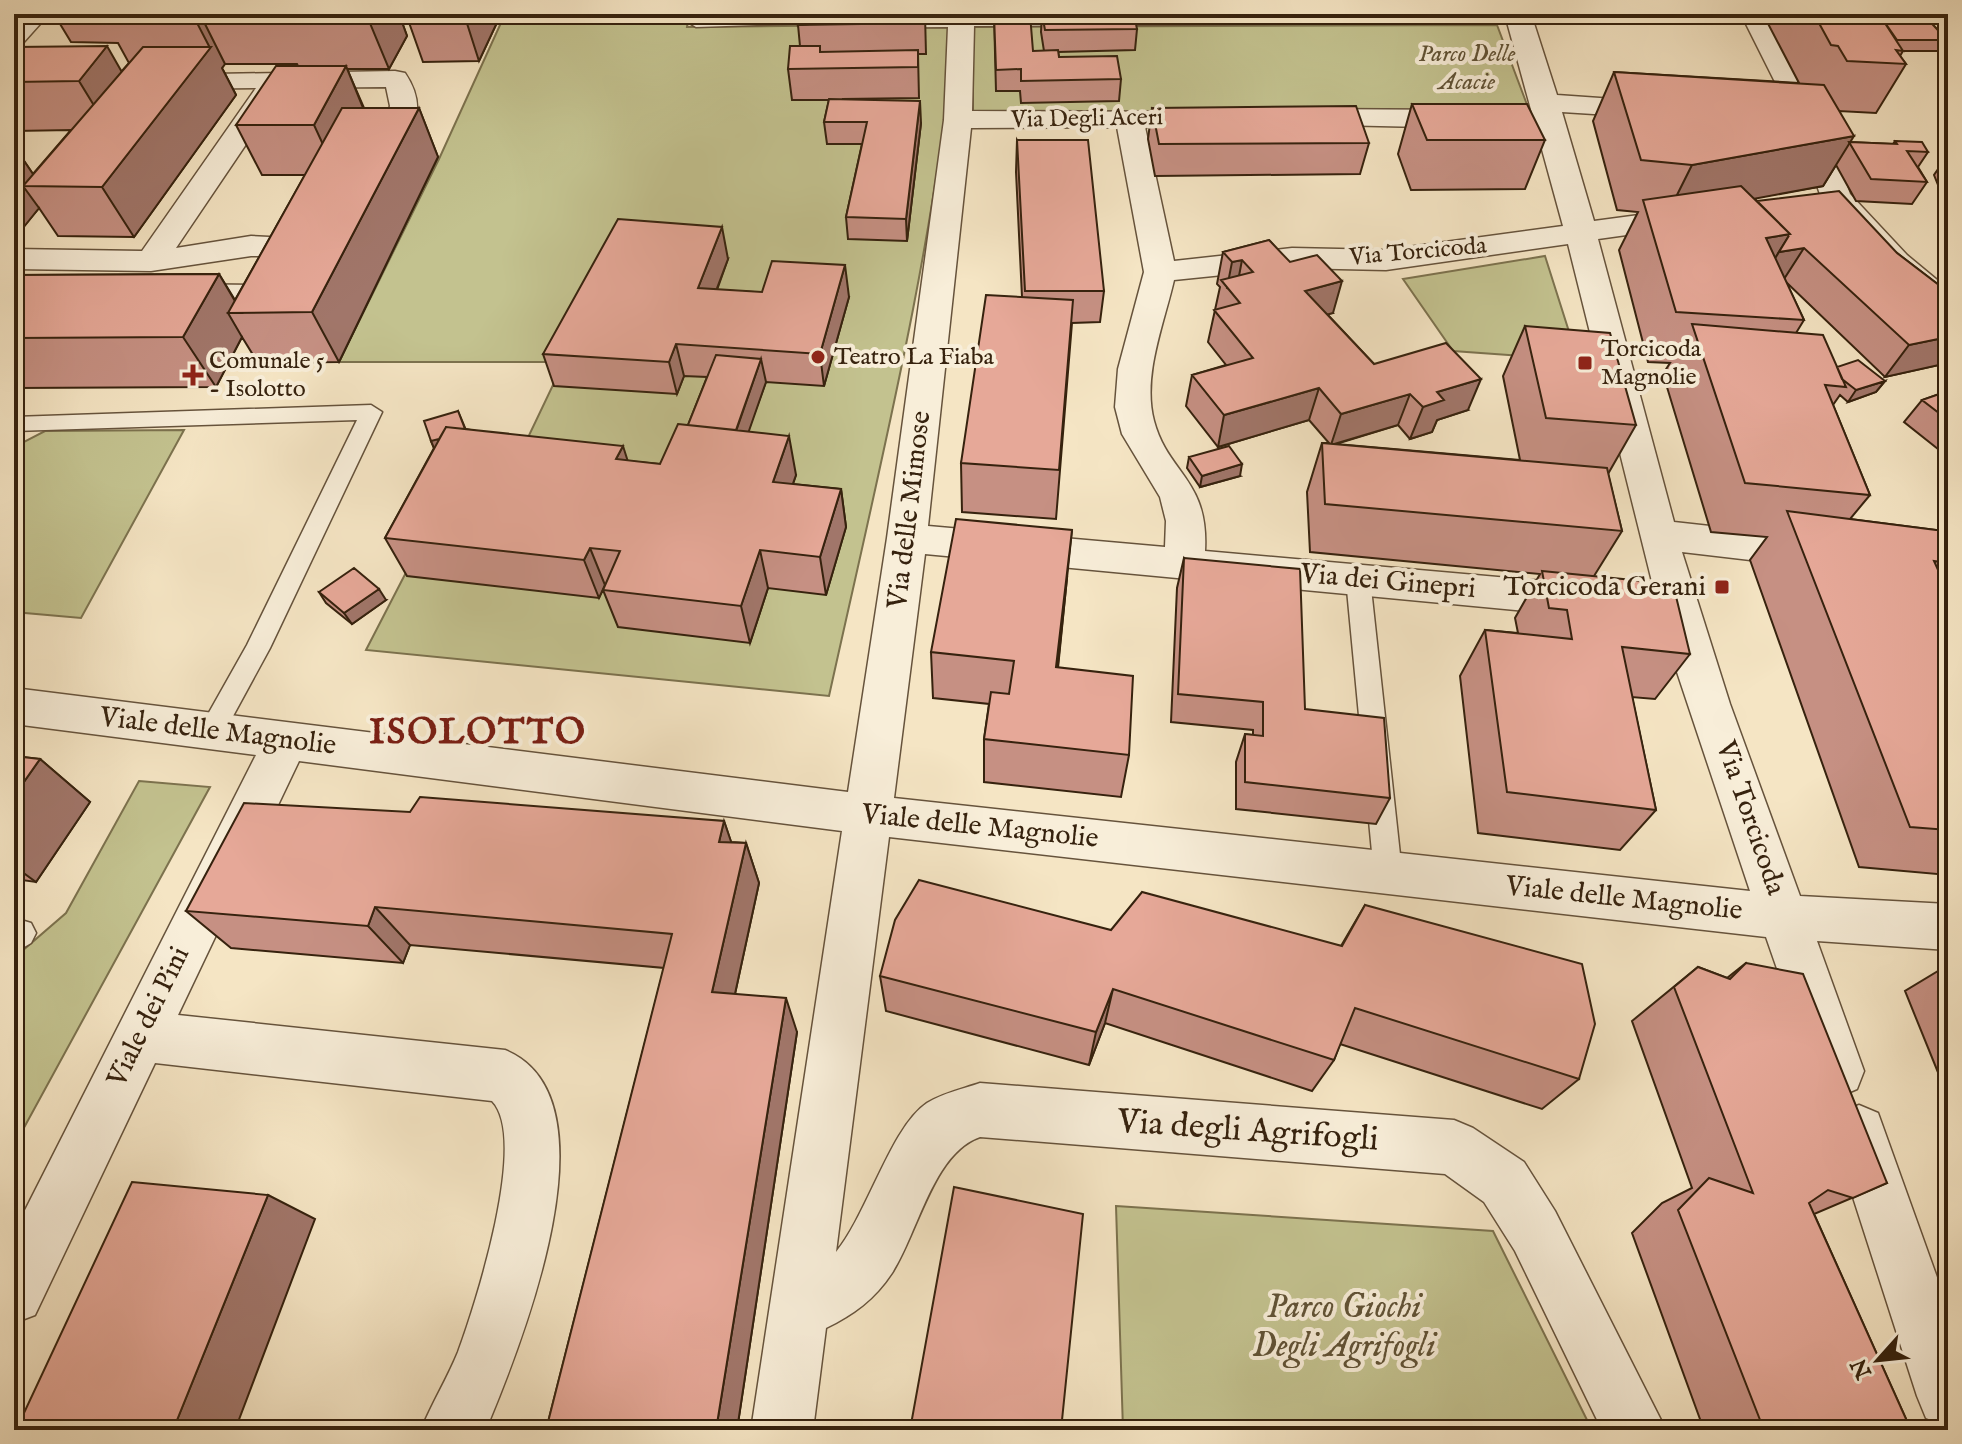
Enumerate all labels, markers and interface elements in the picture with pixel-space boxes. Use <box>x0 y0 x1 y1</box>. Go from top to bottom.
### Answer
park label: Parco Delle Acacie <box>1419 39 1515 98</box>
street label: Via Degli Aceri <box>1010 102 1163 136</box>
street label: Via Torcicoda <box>1347 231 1489 274</box>
place label: Torcicoda Magnolie <box>1601 334 1702 393</box>
place label: Teatro La Fiaba <box>834 342 995 373</box>
place label: Comunale 5 - Isolotto <box>209 346 325 405</box>
marker: Teatro La Fiaba <box>809 348 827 366</box>
marker: Torcicoda Magnolie <box>1576 354 1594 372</box>
marker: Comunale 5 - Isolotto <box>184 366 202 384</box>
street label: Via delle Mimose <box>880 409 940 612</box>
street label: Via dei Ginepri <box>1298 557 1477 607</box>
place label: Torcicoda Gerani <box>1503 570 1706 605</box>
marker: Torcicoda Gerani <box>1713 578 1731 596</box>
street label: Viale delle Magnolie <box>97 700 338 764</box>
district label: ISOLOTTO <box>369 710 587 756</box>
street label: Via Torcicoda <box>1707 735 1793 901</box>
street label: Viale delle Magnolie <box>859 797 1100 857</box>
street label: Viale delle Magnolie <box>1503 869 1744 929</box>
street label: Viale dei Pini <box>100 941 198 1094</box>
street label: Via degli Agrifogli <box>1115 1100 1380 1162</box>
park label: Parco Giochi Degli Agrifogli <box>1252 1286 1438 1368</box>
north arrow <box>1838 1320 1918 1400</box>
text: N <box>1845 1353 1879 1384</box>

